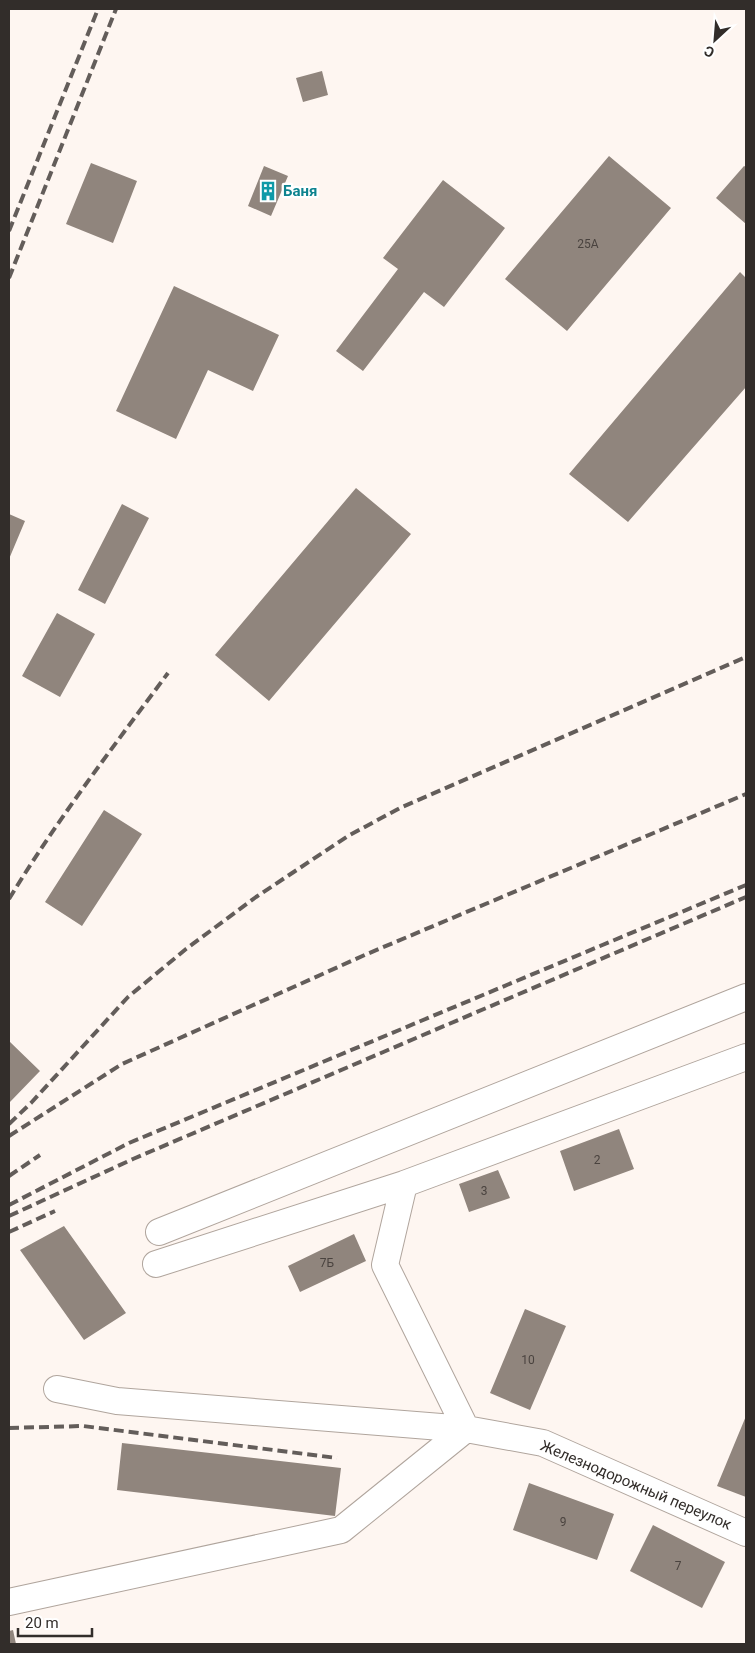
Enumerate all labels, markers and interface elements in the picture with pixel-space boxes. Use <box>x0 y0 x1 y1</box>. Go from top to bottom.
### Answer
north arrow <box>690 15 740 65</box>
text: С <box>702 42 717 61</box>
building icon: Баня <box>257 180 279 202</box>
place label: Баня <box>283 182 317 200</box>
house number: 25А <box>577 237 599 251</box>
house number: 2 <box>594 1153 601 1167</box>
house number: 3 <box>481 1184 487 1198</box>
house number: 7Б <box>320 1256 335 1270</box>
house number: 10 <box>521 1353 535 1367</box>
street label: Железнодорожный переулок <box>538 1436 734 1534</box>
house number: 9 <box>560 1515 566 1529</box>
house number: 7 <box>675 1559 682 1573</box>
scale bar <box>18 1606 91 1638</box>
text: 20 m <box>25 1614 59 1632</box>

